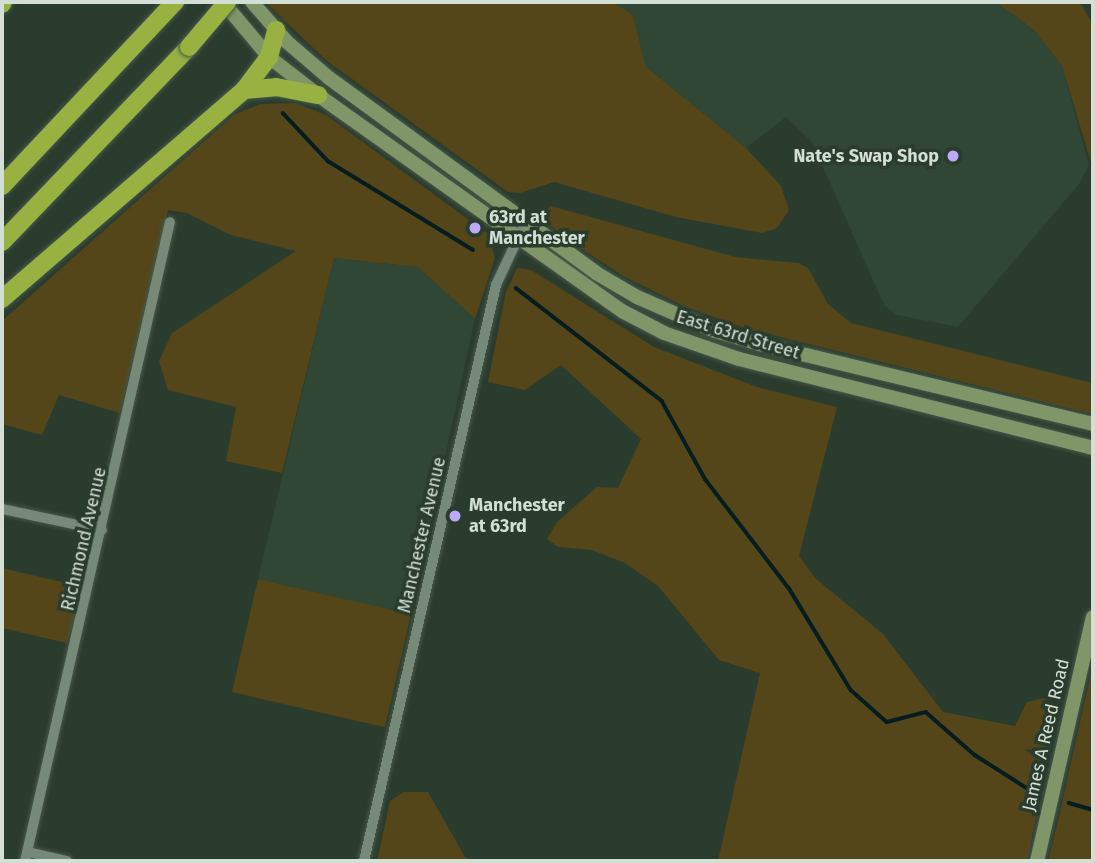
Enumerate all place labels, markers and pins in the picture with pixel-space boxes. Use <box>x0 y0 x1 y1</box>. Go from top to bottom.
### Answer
place label: Nate's Swap Shop <box>793 145 939 167</box>
marker: Nate's Swap Shop <box>945 148 961 164</box>
place label: 63rd at Manchester <box>489 207 585 249</box>
marker: 63rd at Manchester <box>467 220 483 236</box>
place label: Manchester at 63rd <box>469 495 565 538</box>
marker: Manchester at 63rd <box>447 508 463 524</box>

